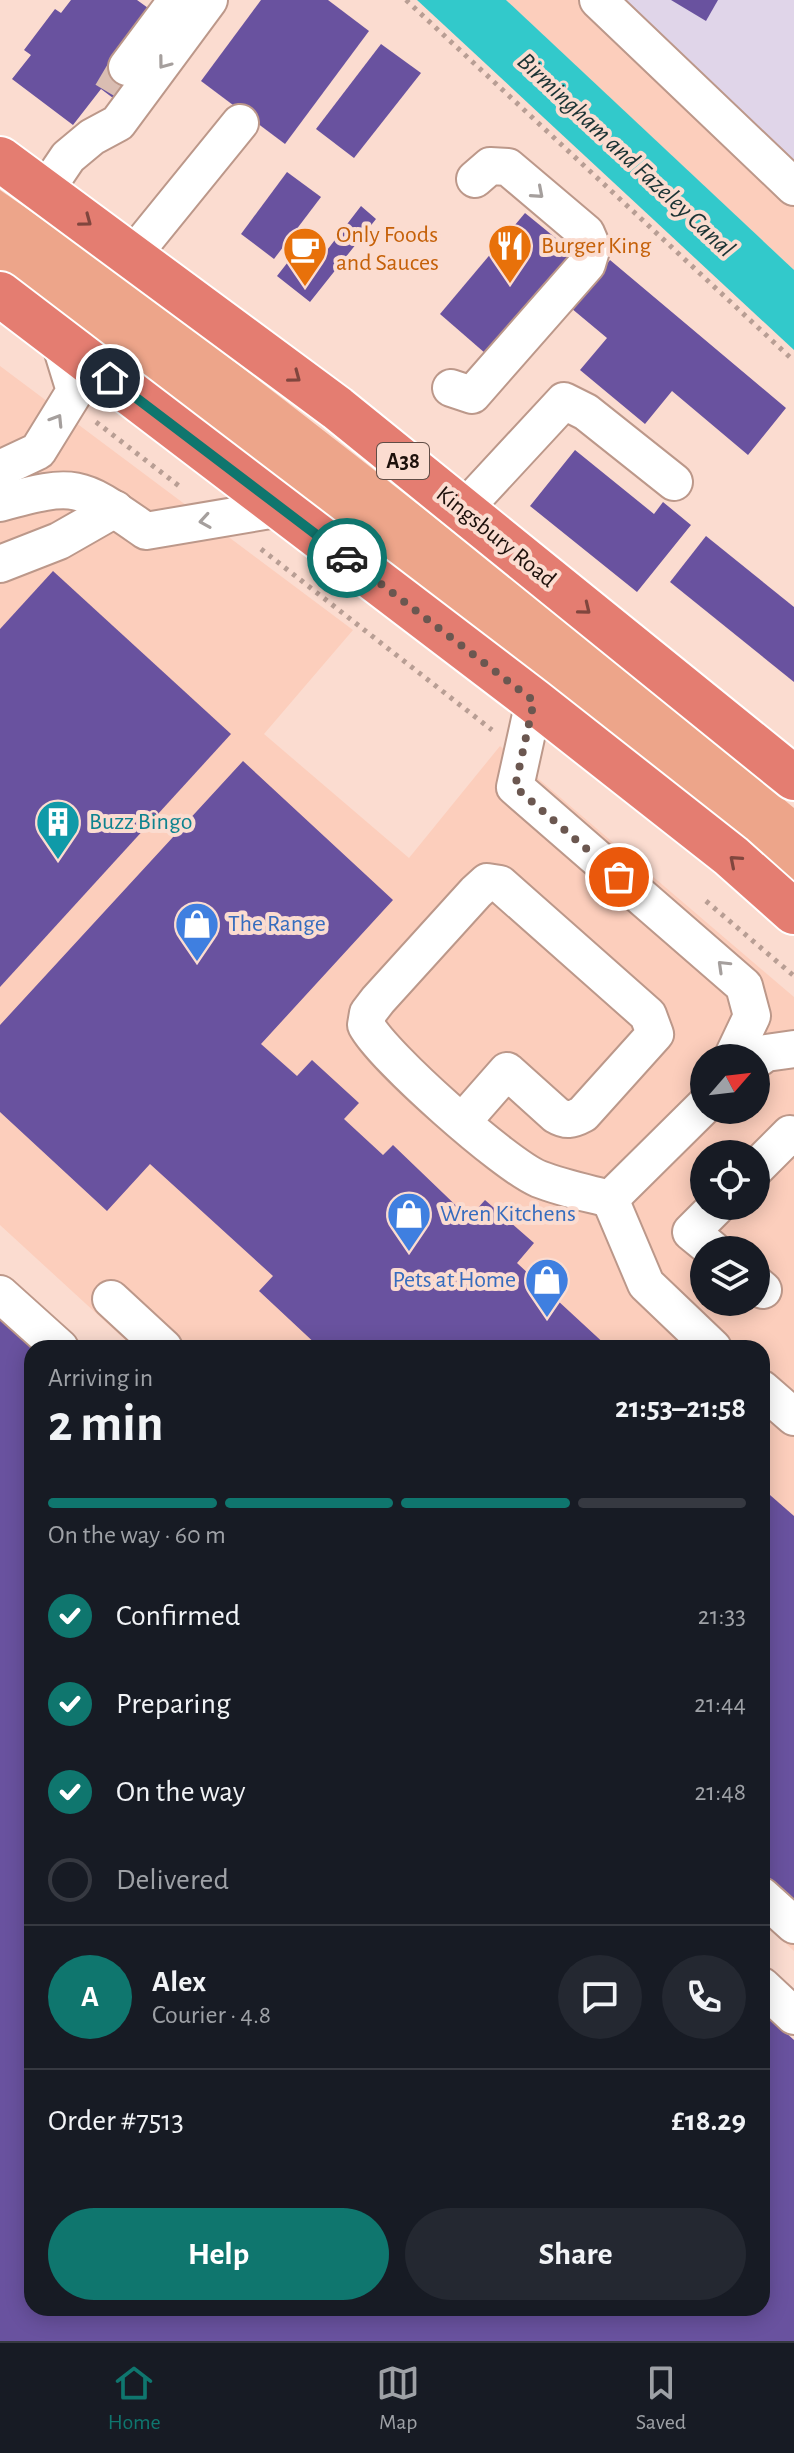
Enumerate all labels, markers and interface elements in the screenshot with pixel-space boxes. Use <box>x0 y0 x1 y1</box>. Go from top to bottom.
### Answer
water label: Birmingham and Fazeley Canal <box>512 48 740 262</box>
one-way arrow <box>159 54 173 69</box>
one-way arrow <box>528 183 543 198</box>
one-way arrow <box>77 212 92 226</box>
restaurant icon: Burger King <box>486 222 534 285</box>
place label: Only Foods and Sauces <box>336 223 439 275</box>
cafe icon: Only Foods and Sauces <box>281 225 329 288</box>
place label: Burger King <box>541 234 651 258</box>
pin <box>76 344 144 412</box>
icon: home <box>88 356 132 400</box>
one-way arrow <box>286 367 300 381</box>
one-way arrow <box>47 414 62 429</box>
road number: A38 <box>377 443 429 479</box>
street label: Kingsbury Road <box>432 482 560 592</box>
one-way arrow <box>198 512 212 529</box>
courier <box>307 518 387 598</box>
icon: car <box>325 536 369 580</box>
one-way arrow <box>576 599 590 614</box>
building icon: Buzz Bingo <box>34 798 82 861</box>
place label: Buzz Bingo <box>89 810 192 834</box>
pin <box>585 843 653 911</box>
icon: bag <box>597 855 641 899</box>
one-way arrow <box>730 856 745 870</box>
shop icon: The Range <box>173 900 221 963</box>
place label: The Range <box>228 912 326 936</box>
one-way arrow <box>718 961 732 976</box>
north arrow <box>690 1044 770 1124</box>
map controls <box>690 1044 770 1316</box>
button: locate <box>690 1140 770 1220</box>
shop icon: Wren Kitchens <box>385 1190 433 1253</box>
place label: Wren Kitchens <box>440 1202 576 1226</box>
button: layers <box>690 1236 770 1316</box>
shop icon: Pets at Home <box>523 1256 571 1319</box>
place label: Pets at Home <box>393 1268 516 1292</box>
text: Arriving in <box>48 1365 153 1391</box>
text: 21:53–21:58 <box>615 1393 746 1423</box>
text: 2 min <box>48 1398 163 1450</box>
text: On the way · 60 m <box>48 1522 226 1548</box>
icon: check <box>48 1594 92 1638</box>
text: Confirmed <box>116 1601 240 1631</box>
text: 21:33 <box>698 1603 746 1629</box>
icon: check <box>48 1682 92 1726</box>
text: Preparing <box>116 1689 231 1719</box>
text: 21:44 <box>694 1691 746 1717</box>
icon: check <box>48 1770 92 1814</box>
text: On the way <box>116 1777 245 1807</box>
text: 21:48 <box>694 1779 746 1805</box>
text: Delivered <box>116 1865 229 1895</box>
button: chat <box>558 1955 642 2039</box>
button: phone <box>662 1955 746 2039</box>
text: Alex <box>152 1967 206 1997</box>
text: A <box>81 1982 99 2012</box>
text: Courier · 4.8 <box>152 2002 271 2028</box>
text: Order #7513 <box>48 2106 184 2136</box>
text: £18.29 <box>672 2106 746 2136</box>
button: Help <box>48 2208 389 2300</box>
button: Share <box>405 2208 746 2300</box>
tab: Home <box>108 2361 161 2435</box>
tab: Map <box>376 2361 420 2435</box>
tab: Saved <box>636 2361 686 2435</box>

